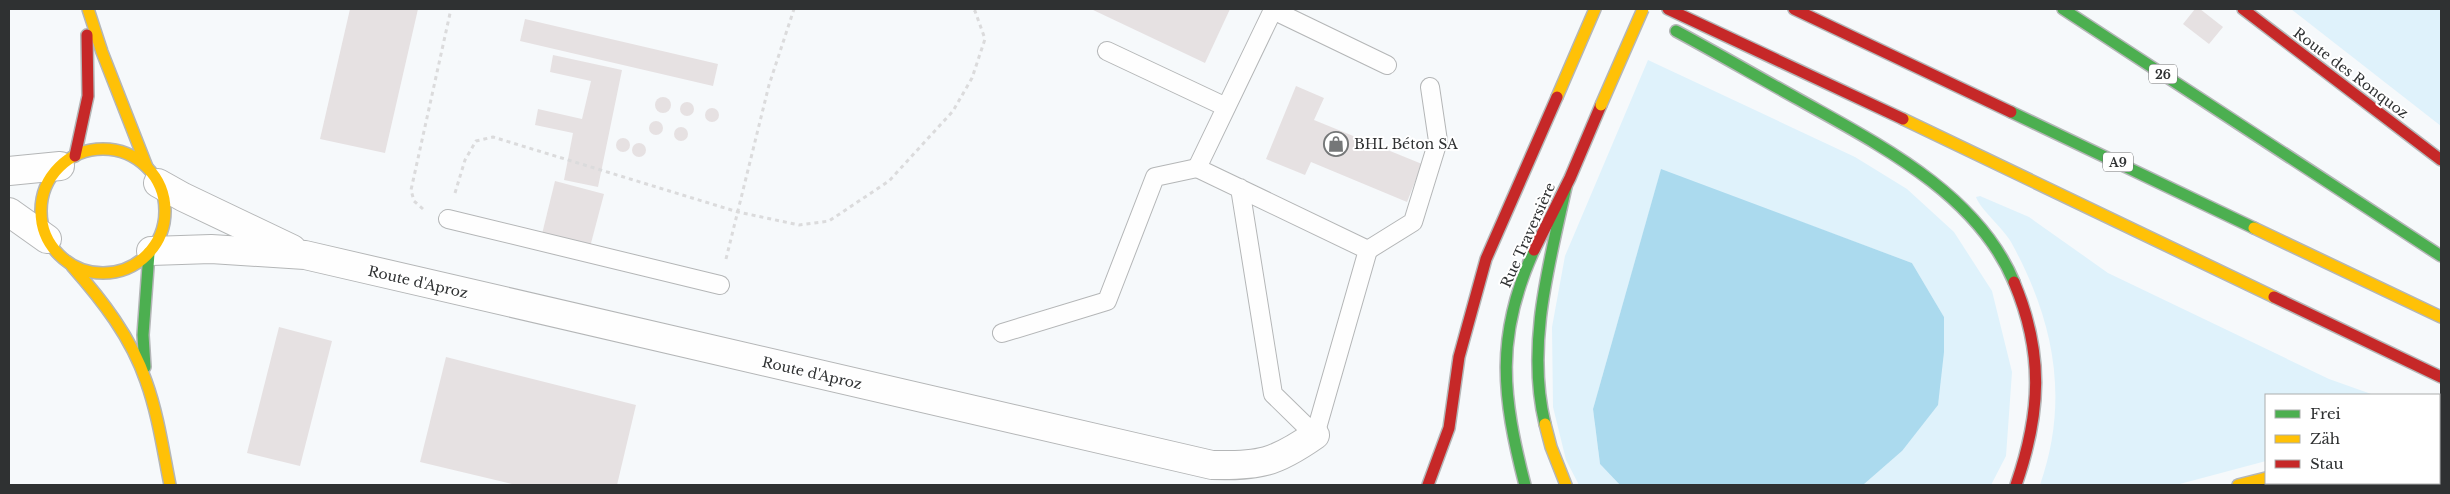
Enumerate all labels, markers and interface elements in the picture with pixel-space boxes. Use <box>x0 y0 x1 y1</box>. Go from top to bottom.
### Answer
street label: Route des Ronquoz <box>2290 24 2412 122</box>
road number: 26 <box>2149 64 2177 84</box>
shop icon: BHL Béton SA <box>1323 131 1349 157</box>
place label: BHL Béton SA <box>1354 135 1458 153</box>
road number: A9 <box>2103 152 2133 172</box>
street label: Rue Traversière <box>1497 180 1559 290</box>
street label: Route d'Aproz <box>366 262 470 302</box>
street label: Route d'Aproz <box>760 353 864 393</box>
legend <box>2265 394 2440 484</box>
text: Frei <box>2310 404 2341 423</box>
text: Zäh <box>2310 429 2340 448</box>
text: Stau <box>2310 454 2344 473</box>

